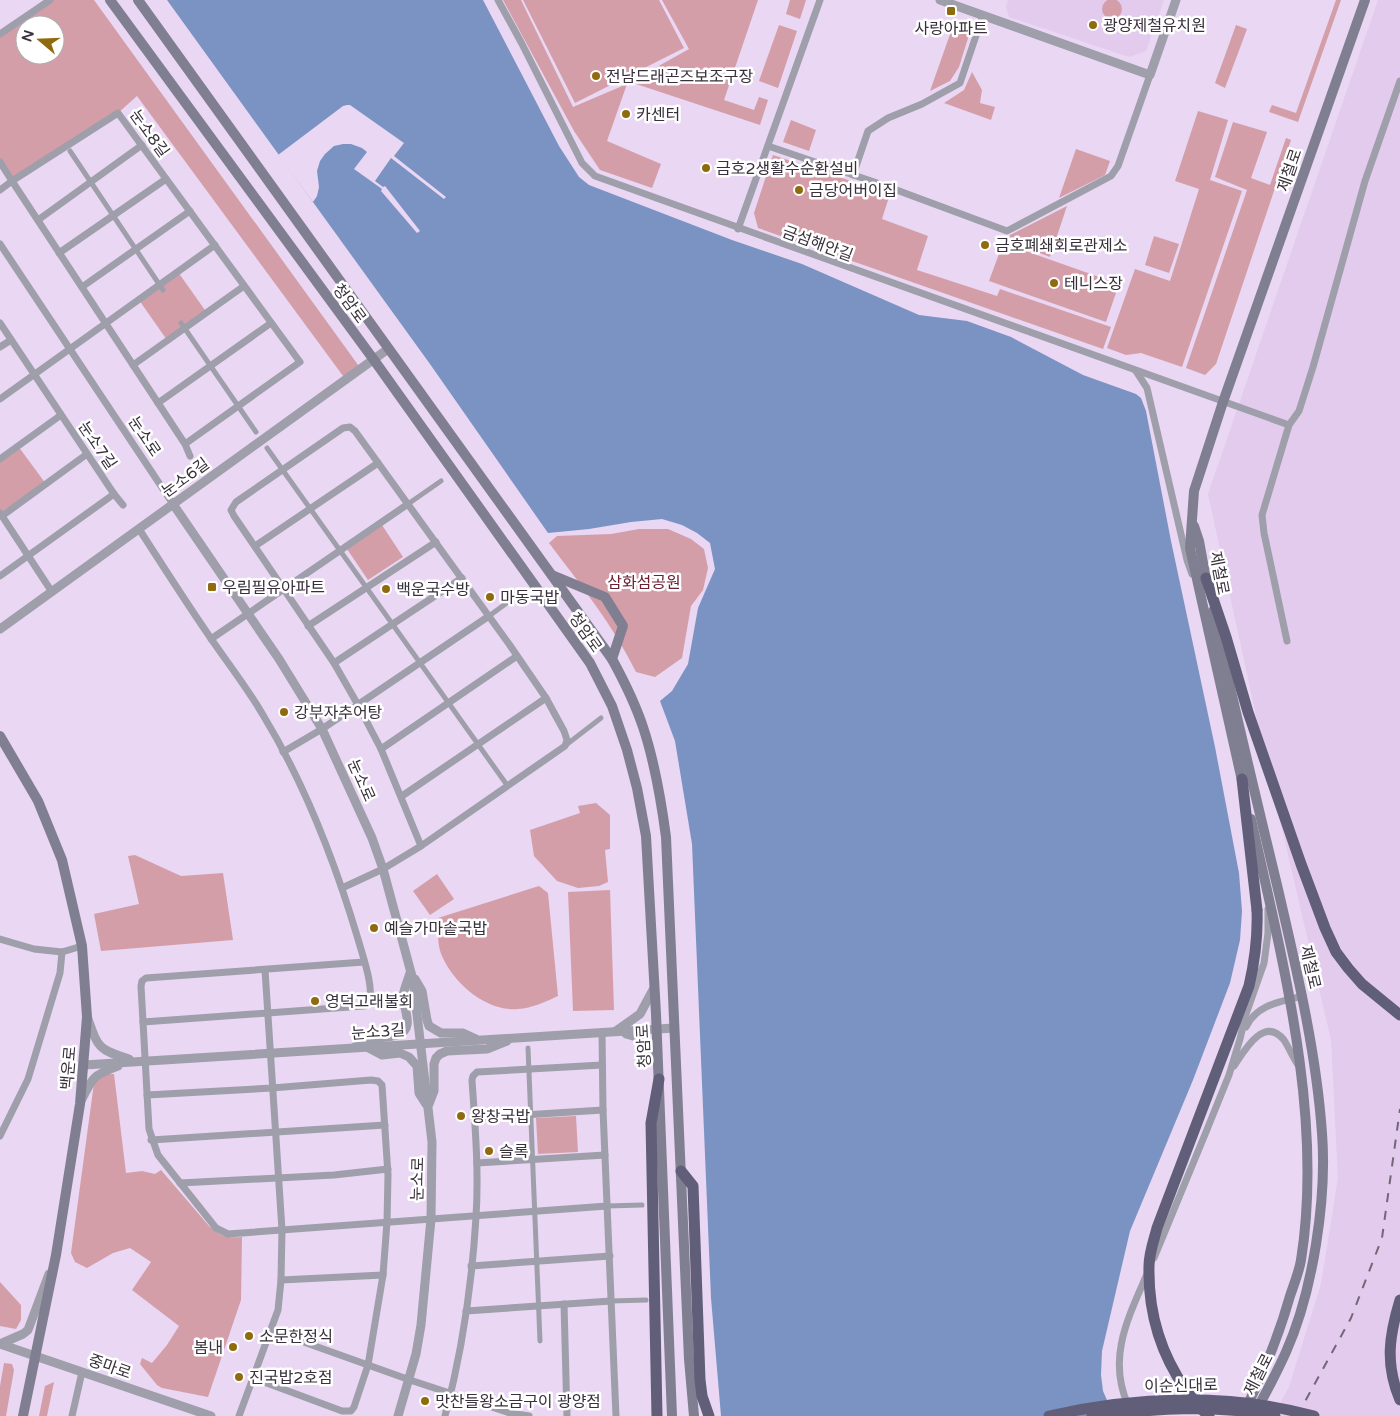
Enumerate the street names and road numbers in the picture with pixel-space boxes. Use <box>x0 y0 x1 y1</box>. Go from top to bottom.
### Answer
street label: 눈소8길 <box>125 106 173 161</box>
street label: 제철로 <box>1273 146 1307 194</box>
street label: 금섬해안길 <box>780 222 856 266</box>
street label: 청암로 <box>328 280 370 328</box>
street label: 눈소로 <box>124 413 165 461</box>
street label: 눈소7길 <box>74 417 121 474</box>
street label: 눈소6길 <box>158 454 213 502</box>
street label: 제철로 <box>1205 550 1233 597</box>
street label: 청암로 <box>564 609 606 657</box>
street label: 눈소로 <box>343 756 379 805</box>
street label: 제철로 <box>1295 943 1325 991</box>
street label: 눈소3길 <box>350 1020 406 1044</box>
street label: 청암로 <box>633 1023 655 1069</box>
street label: 백운로 <box>57 1045 81 1091</box>
street label: 눈소로 <box>408 1156 428 1201</box>
street label: 중마로 <box>86 1350 134 1384</box>
street label: 제철로 <box>1240 1350 1278 1399</box>
street label: 이순신대로 <box>1144 1375 1218 1397</box>

